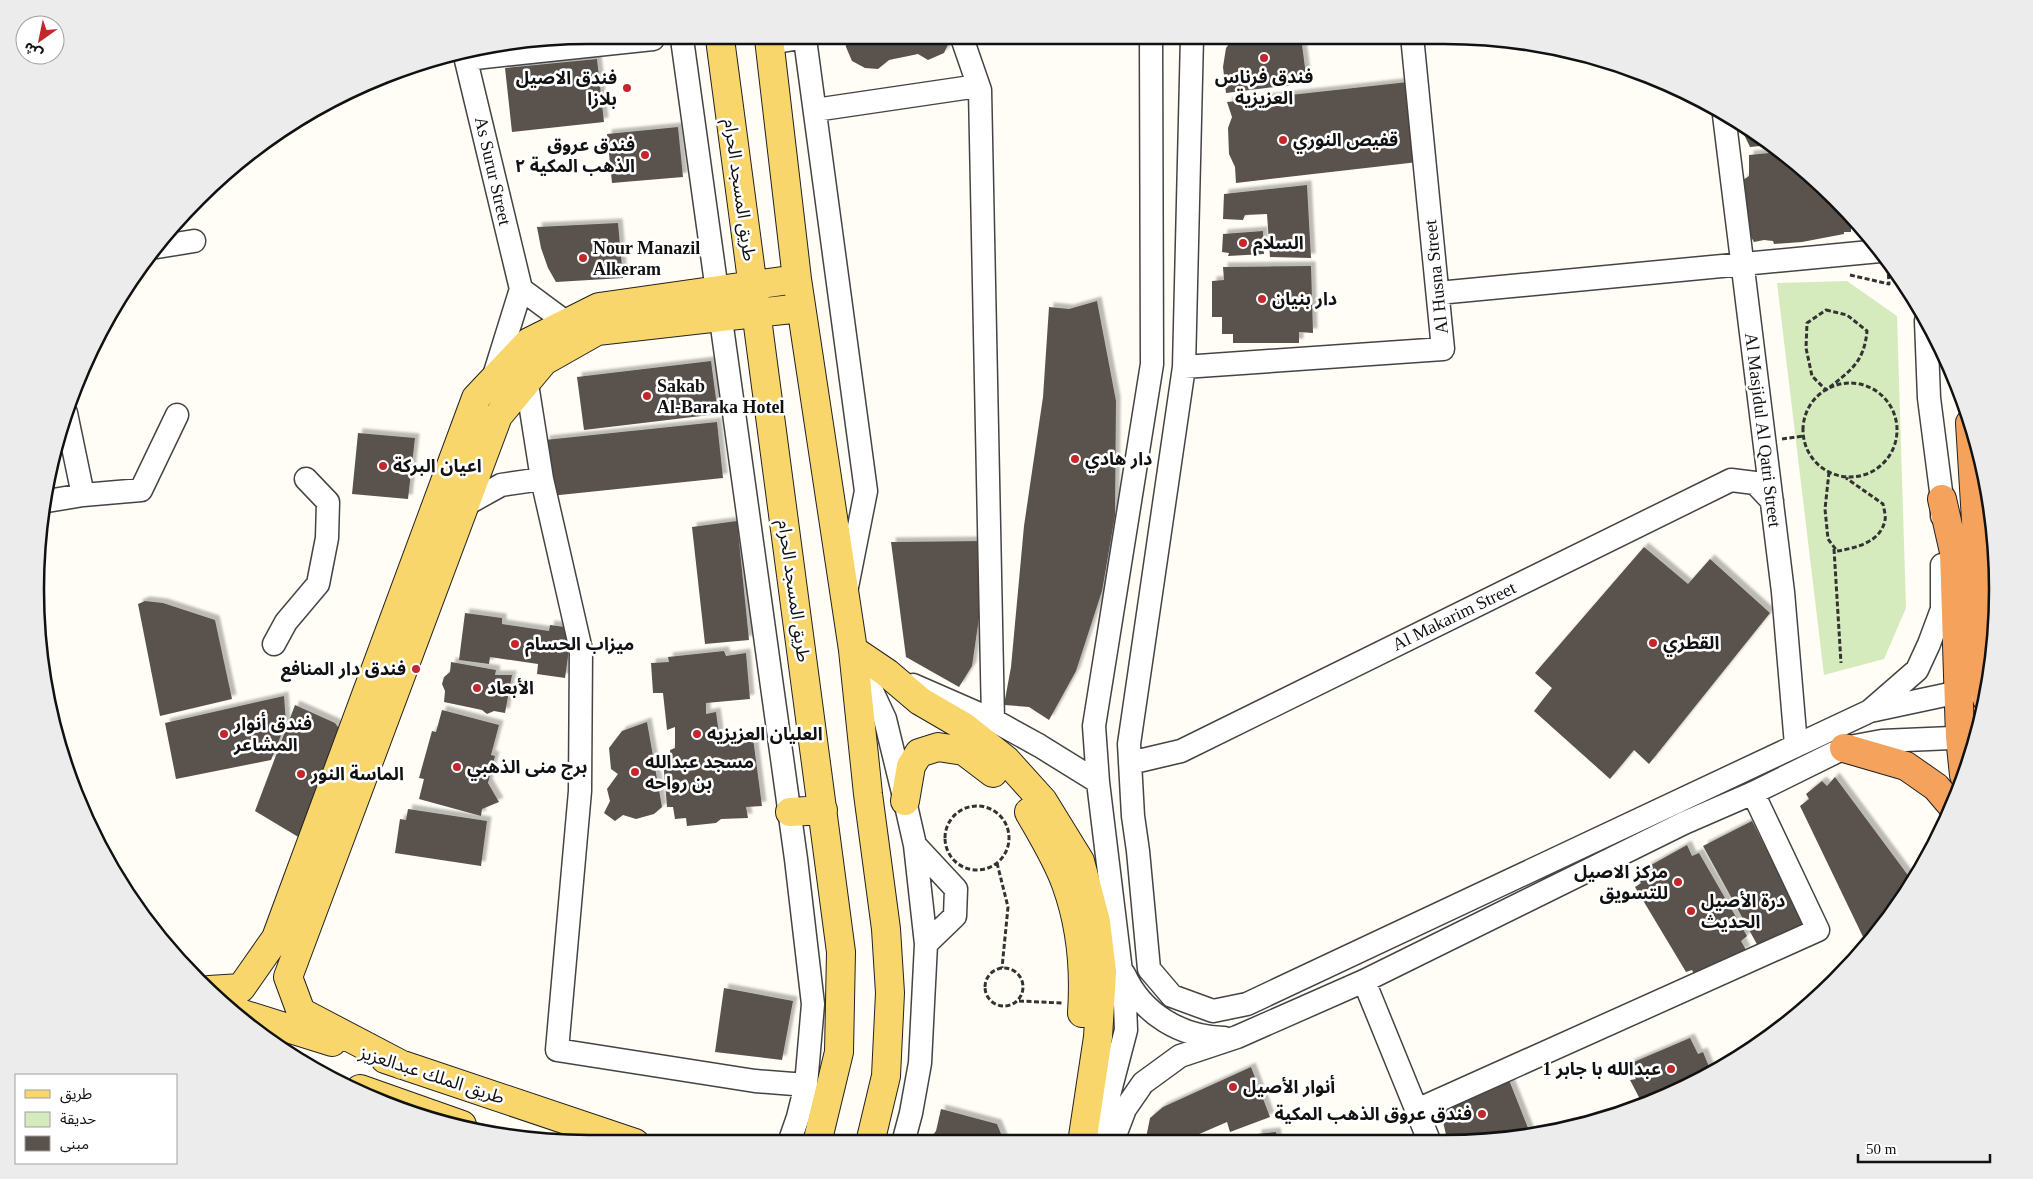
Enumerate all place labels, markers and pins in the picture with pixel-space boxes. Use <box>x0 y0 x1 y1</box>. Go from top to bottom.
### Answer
marker: فندق فرناس العزيزية <box>1258 52 1270 64</box>
place label: فندق فرناس العزيزية <box>1215 67 1313 109</box>
place label: فندق الاصيل بلازا <box>516 68 617 110</box>
marker: فندق الاصيل بلازا <box>621 82 633 94</box>
place label: قفيص النوري <box>1293 130 1398 154</box>
marker: قفيص النوري <box>1277 134 1289 146</box>
place label: فندق عروق الذهب المكية ٢ <box>515 135 635 176</box>
marker: فندق عروق الذهب المكية ٢ <box>639 149 651 161</box>
place label: السلام <box>1253 233 1304 256</box>
marker: السلام <box>1237 237 1249 249</box>
place label: Nour Manazil Alkeram <box>593 238 700 279</box>
marker: Nour Manazil Alkeram <box>577 252 589 264</box>
place label: دار بنيان <box>1272 289 1337 310</box>
marker: دار بنيان <box>1256 293 1268 305</box>
place label: Sakab Al-Baraka Hotel <box>657 376 785 417</box>
marker: Sakab Al-Baraka Hotel <box>641 390 653 402</box>
place label: دار هادي <box>1085 449 1152 473</box>
marker: دار هادي <box>1069 453 1081 465</box>
place label: اعيان البركة <box>393 456 482 477</box>
marker: اعيان البركة <box>377 460 389 472</box>
place label: القطري <box>1663 633 1719 657</box>
place label: ميزاب الحسام <box>525 634 634 657</box>
marker: القطري <box>1647 637 1659 649</box>
marker: ميزاب الحسام <box>509 638 521 650</box>
place label: فندق دار المنافع <box>281 659 406 682</box>
marker: فندق دار المنافع <box>410 663 422 675</box>
place label: الأبعاد <box>487 677 534 698</box>
marker: الأبعاد <box>471 682 483 694</box>
place label: فندق أنوار المشاعر <box>233 711 312 756</box>
place label: العليان العزيزيه <box>707 724 823 745</box>
marker: فندق أنوار المشاعر <box>218 728 230 740</box>
marker: العليان العزيزيه <box>691 728 703 740</box>
place label: مسجد عبدالله بن رواحه <box>645 752 754 794</box>
place label: برج منى الذهبي <box>467 757 587 781</box>
marker: برج منى الذهبي <box>451 761 463 773</box>
place label: الماسة النور <box>310 764 404 785</box>
marker: مسجد عبدالله بن رواحه <box>629 766 641 778</box>
marker: الماسة النور <box>295 768 307 780</box>
place label: مركز الاصيل للتسويق <box>1574 862 1668 904</box>
marker: مركز الاصيل للتسويق <box>1672 876 1684 888</box>
place label: درة الأصيل الحديث <box>1701 890 1785 932</box>
marker: درة الأصيل الحديث <box>1685 905 1697 917</box>
place label: عبدالله با جابر 1 <box>1543 1059 1661 1080</box>
marker: عبدالله با جابر 1 <box>1665 1063 1677 1075</box>
place label: أنوار الأصيل <box>1243 1074 1335 1098</box>
marker: أنوار الأصيل <box>1227 1081 1239 1093</box>
place label: فندق عروق الذهب المكية <box>1275 1104 1472 1125</box>
marker: فندق عروق الذهب المكية <box>1476 1108 1488 1120</box>

